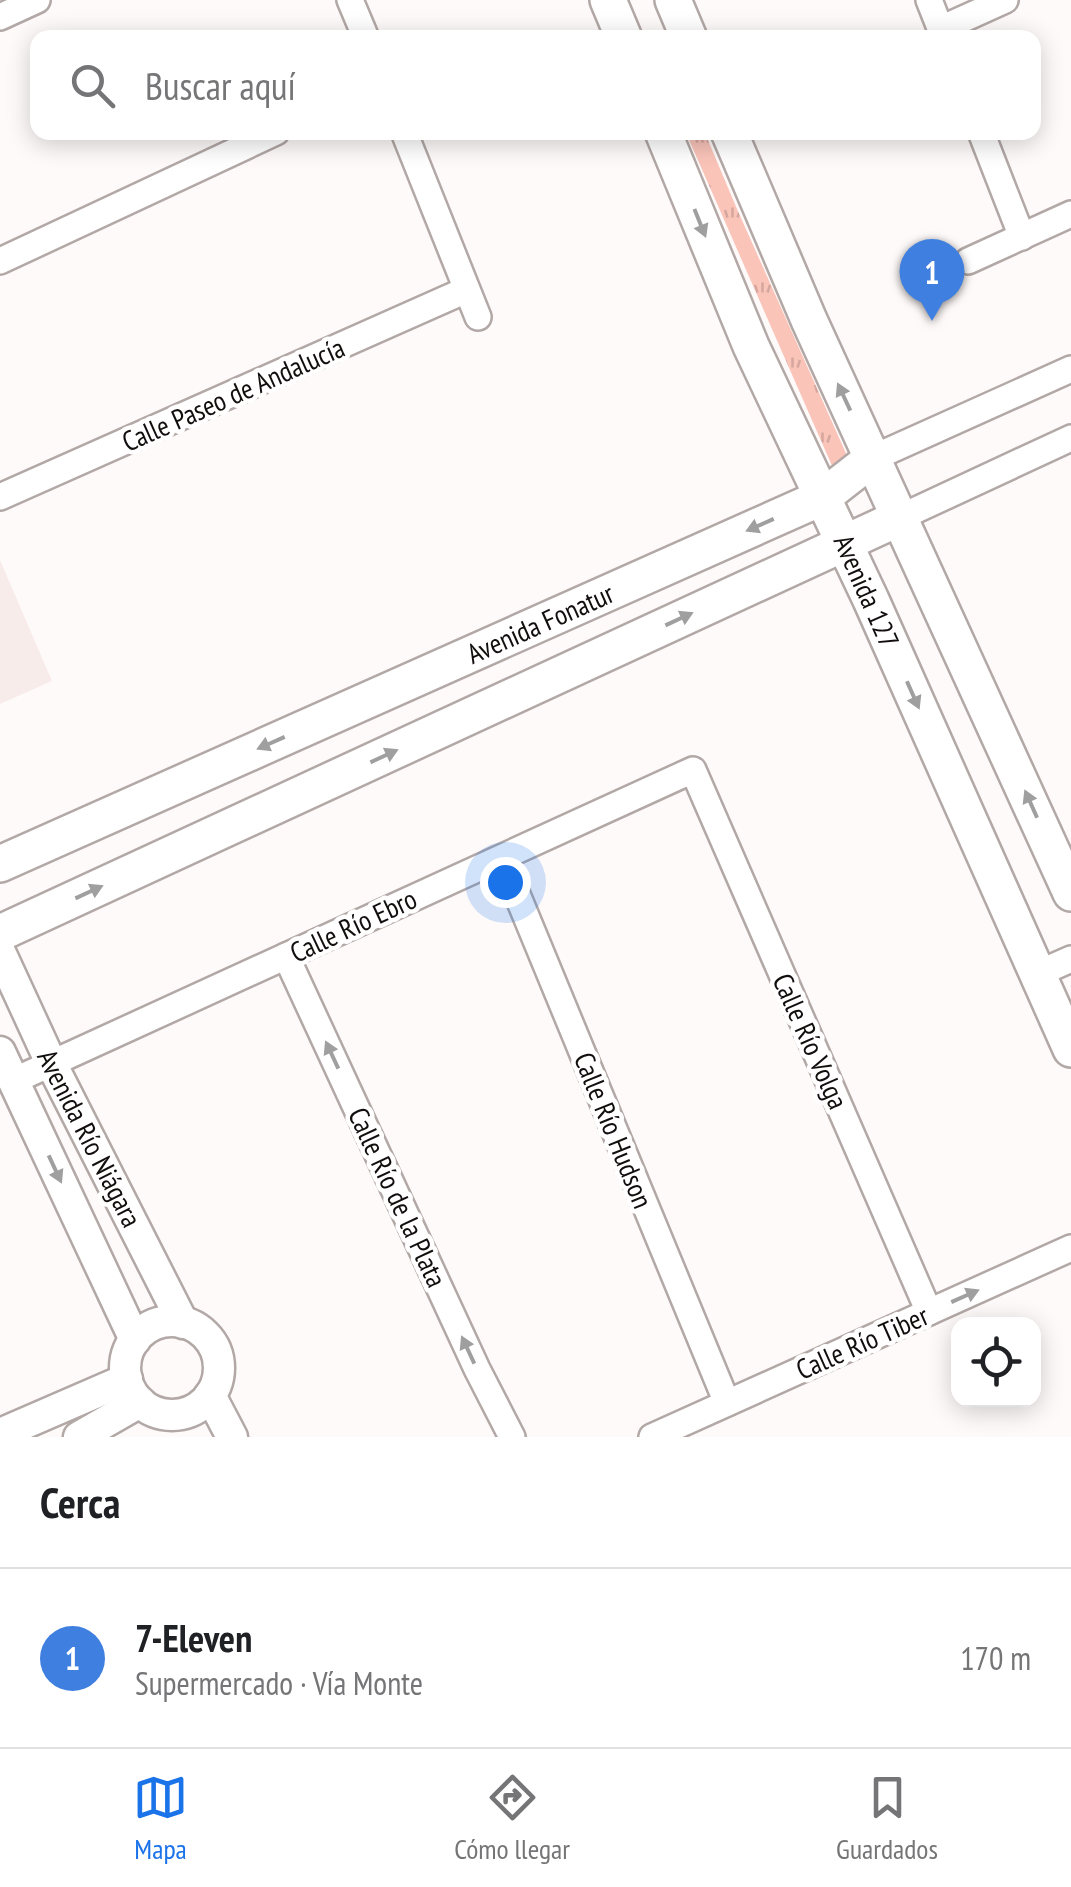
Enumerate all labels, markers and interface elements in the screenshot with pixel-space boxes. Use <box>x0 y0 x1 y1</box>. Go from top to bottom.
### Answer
search box <box>30 30 1041 140</box>
icon: search <box>65 58 120 113</box>
text: Buscar aquí <box>145 61 296 110</box>
one-way arrow <box>693 208 709 238</box>
pin: 1 <box>900 238 964 321</box>
street label: Calle Paseo de Andalucía <box>116 328 350 460</box>
one-way arrow <box>836 382 853 411</box>
one-way arrow <box>745 517 775 533</box>
street label: Avenida 127 <box>826 529 908 653</box>
street label: Avenida Fonatur <box>461 574 620 672</box>
one-way arrow <box>664 611 693 628</box>
one-way arrow <box>905 681 922 710</box>
one-way arrow <box>256 735 286 751</box>
one-way arrow <box>369 747 398 764</box>
one-way arrow <box>1023 789 1039 819</box>
your location <box>480 857 531 908</box>
street label: Calle Río Ebro <box>284 880 422 970</box>
one-way arrow <box>74 883 103 900</box>
street label: Calle Río Volga <box>765 967 857 1115</box>
one-way arrow <box>324 1040 340 1070</box>
street label: Avenida Río Niágara <box>29 1043 151 1233</box>
street label: Calle Río Hudson <box>566 1047 662 1213</box>
street label: Calle Río de la Plata <box>340 1101 456 1293</box>
one-way arrow <box>46 1155 63 1184</box>
one-way arrow <box>950 1288 980 1304</box>
street label: Calle Río Tiber <box>790 1296 934 1388</box>
map controls <box>951 1317 1041 1407</box>
button: locate <box>951 1317 1041 1407</box>
one-way arrow <box>460 1335 477 1364</box>
text: Cerca <box>40 1475 120 1530</box>
text: 7-Eleven <box>135 1613 252 1662</box>
text: 1 <box>65 1637 80 1679</box>
text: 170 m <box>960 1637 1031 1679</box>
text: Supermercado · Vía Monte <box>135 1662 423 1704</box>
tab: Mapa <box>133 1770 188 1867</box>
tab: Cómo llegar <box>454 1770 570 1867</box>
tab: Guardados <box>836 1770 938 1867</box>

